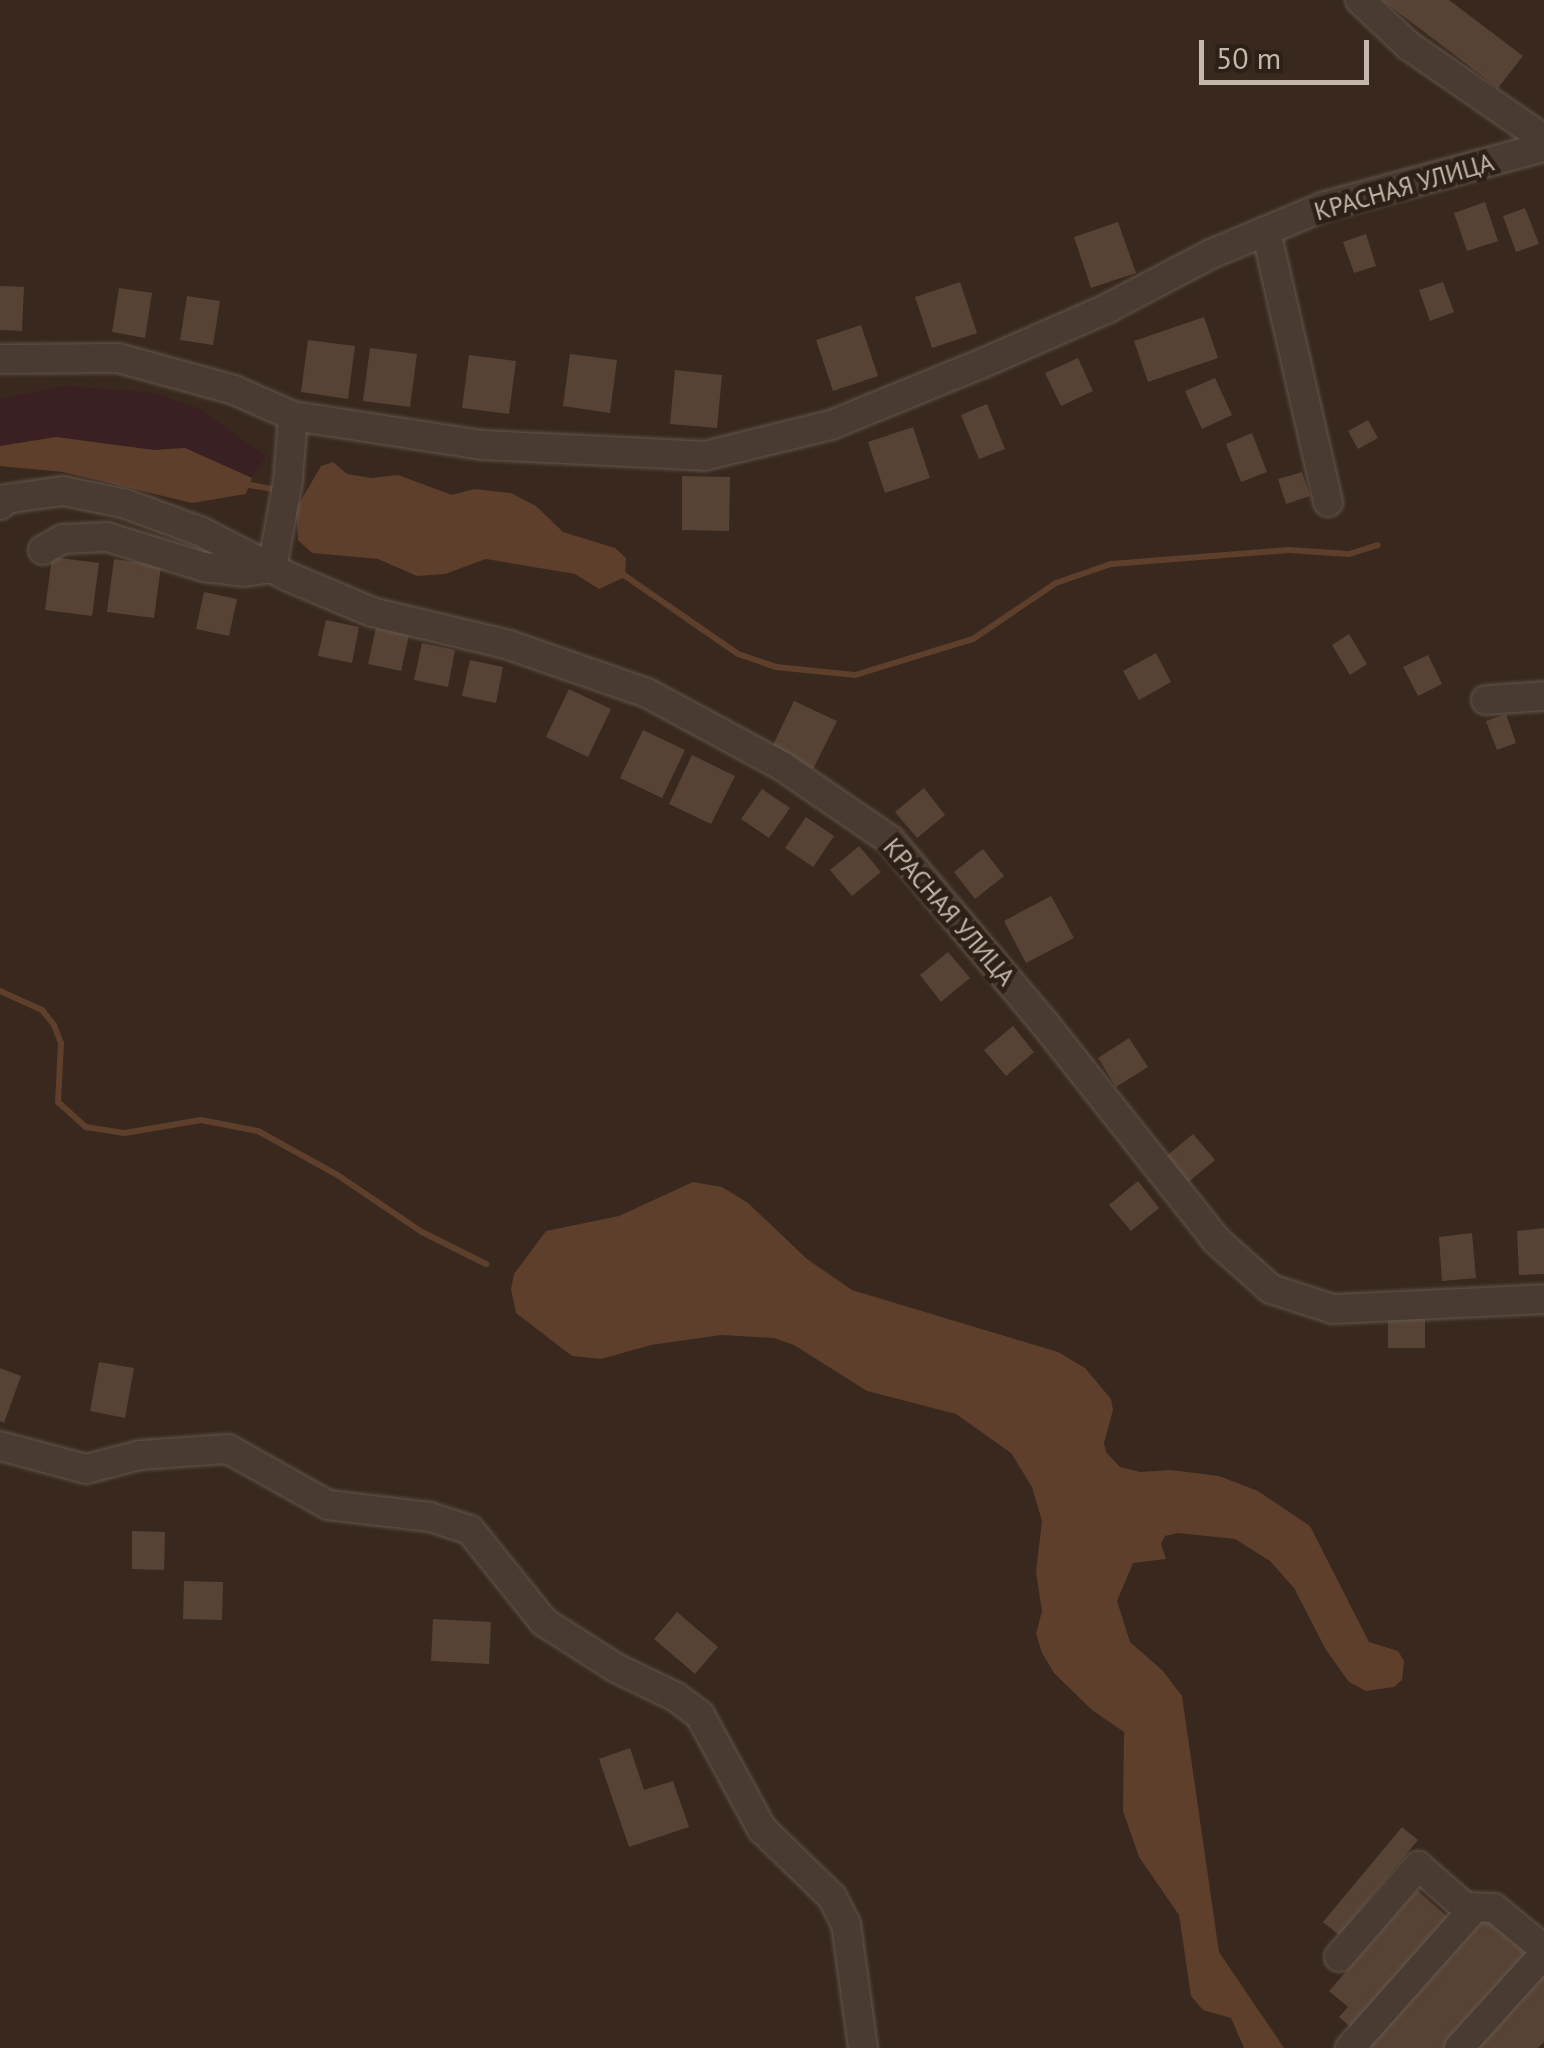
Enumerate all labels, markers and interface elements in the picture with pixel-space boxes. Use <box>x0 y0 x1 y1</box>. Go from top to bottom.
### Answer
scale bar <box>1204 20 1374 82</box>
text: 50 m <box>1216 38 1281 77</box>
street label: КРАСНАЯ УЛИЦА <box>1311 147 1497 227</box>
street label: КРАСНАЯ УЛИЦА <box>877 832 1021 992</box>

